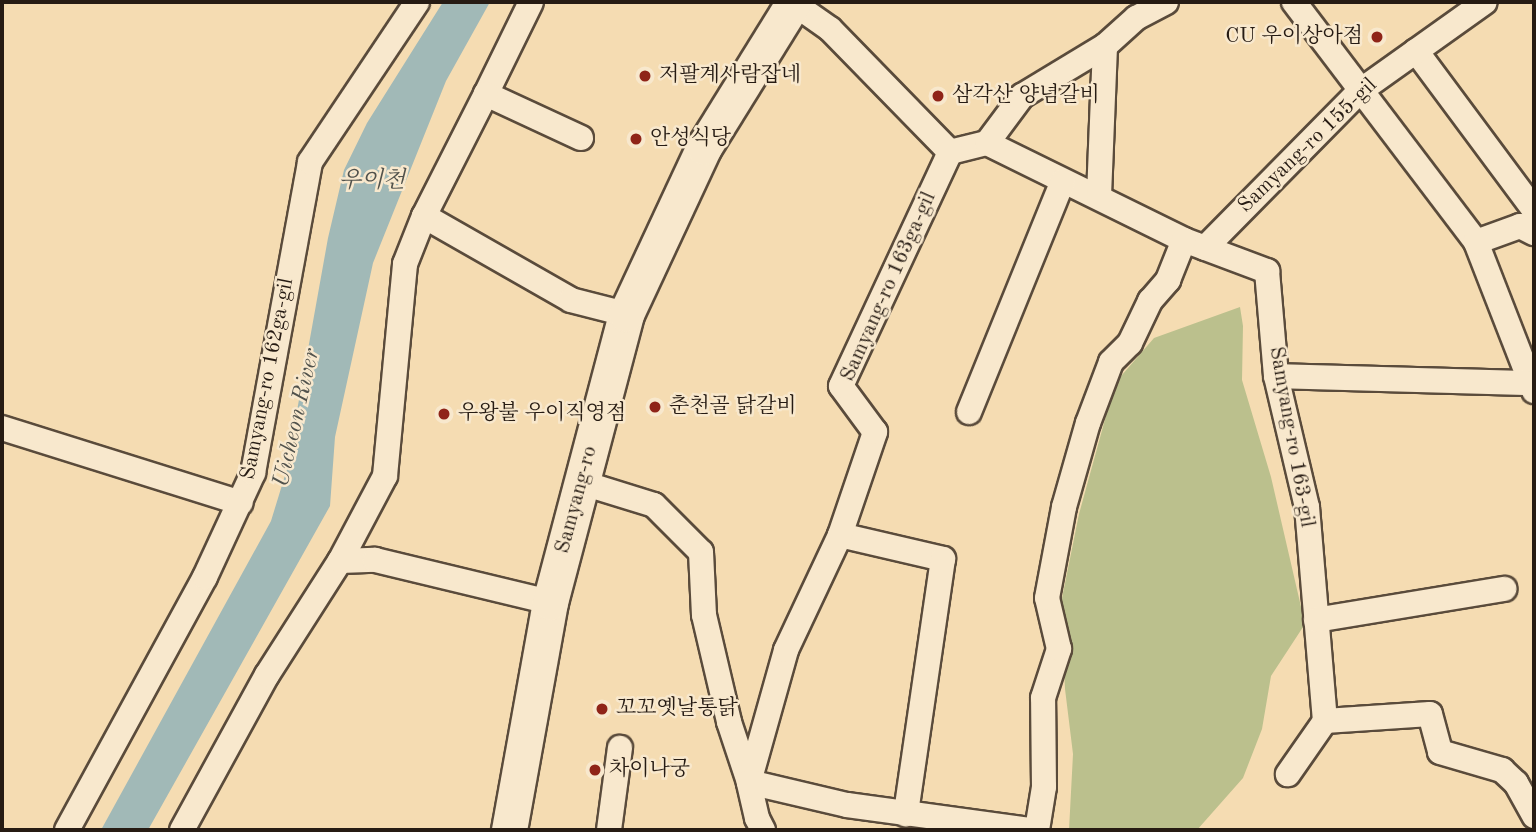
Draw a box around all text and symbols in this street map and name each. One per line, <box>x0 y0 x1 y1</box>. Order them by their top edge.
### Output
place label: CU 우이상아점 <box>1225 24 1363 50</box>
marker: CU 우이상아점 <box>1369 29 1385 45</box>
place label: 저팔계사람잡네 <box>659 63 801 89</box>
marker: 저팔계사람잡네 <box>637 68 653 84</box>
street label: Samyang-ro 155-gil <box>1233 73 1383 219</box>
place label: 삼각산 양념갈비 <box>952 83 1100 109</box>
marker: 삼각산 양념갈비 <box>930 88 946 104</box>
place label: 안성식당 <box>650 126 731 152</box>
marker: 안성식당 <box>628 131 644 147</box>
water label: 우이천 <box>339 167 405 195</box>
street label: Samyang-ro 163ga-gil <box>836 188 942 386</box>
street label: Samyang-ro 162ga-gil <box>236 276 300 482</box>
street label: Samyang-ro 163-gil <box>1263 345 1319 529</box>
water label: Uicheon River <box>268 346 326 490</box>
place label: 춘천골 닭갈비 <box>669 394 797 420</box>
marker: 춘천골 닭갈비 <box>647 399 663 415</box>
place label: 우왕불 우이직영점 <box>458 401 626 427</box>
marker: 우왕불 우이직영점 <box>436 406 452 422</box>
street label: Samyang-ro <box>551 443 603 557</box>
place label: 꼬꼬옛날통닭 <box>616 696 738 722</box>
marker: 꼬꼬옛날통닭 <box>594 701 610 717</box>
place label: 차이나궁 <box>609 757 690 783</box>
marker: 차이나궁 <box>587 762 603 778</box>

